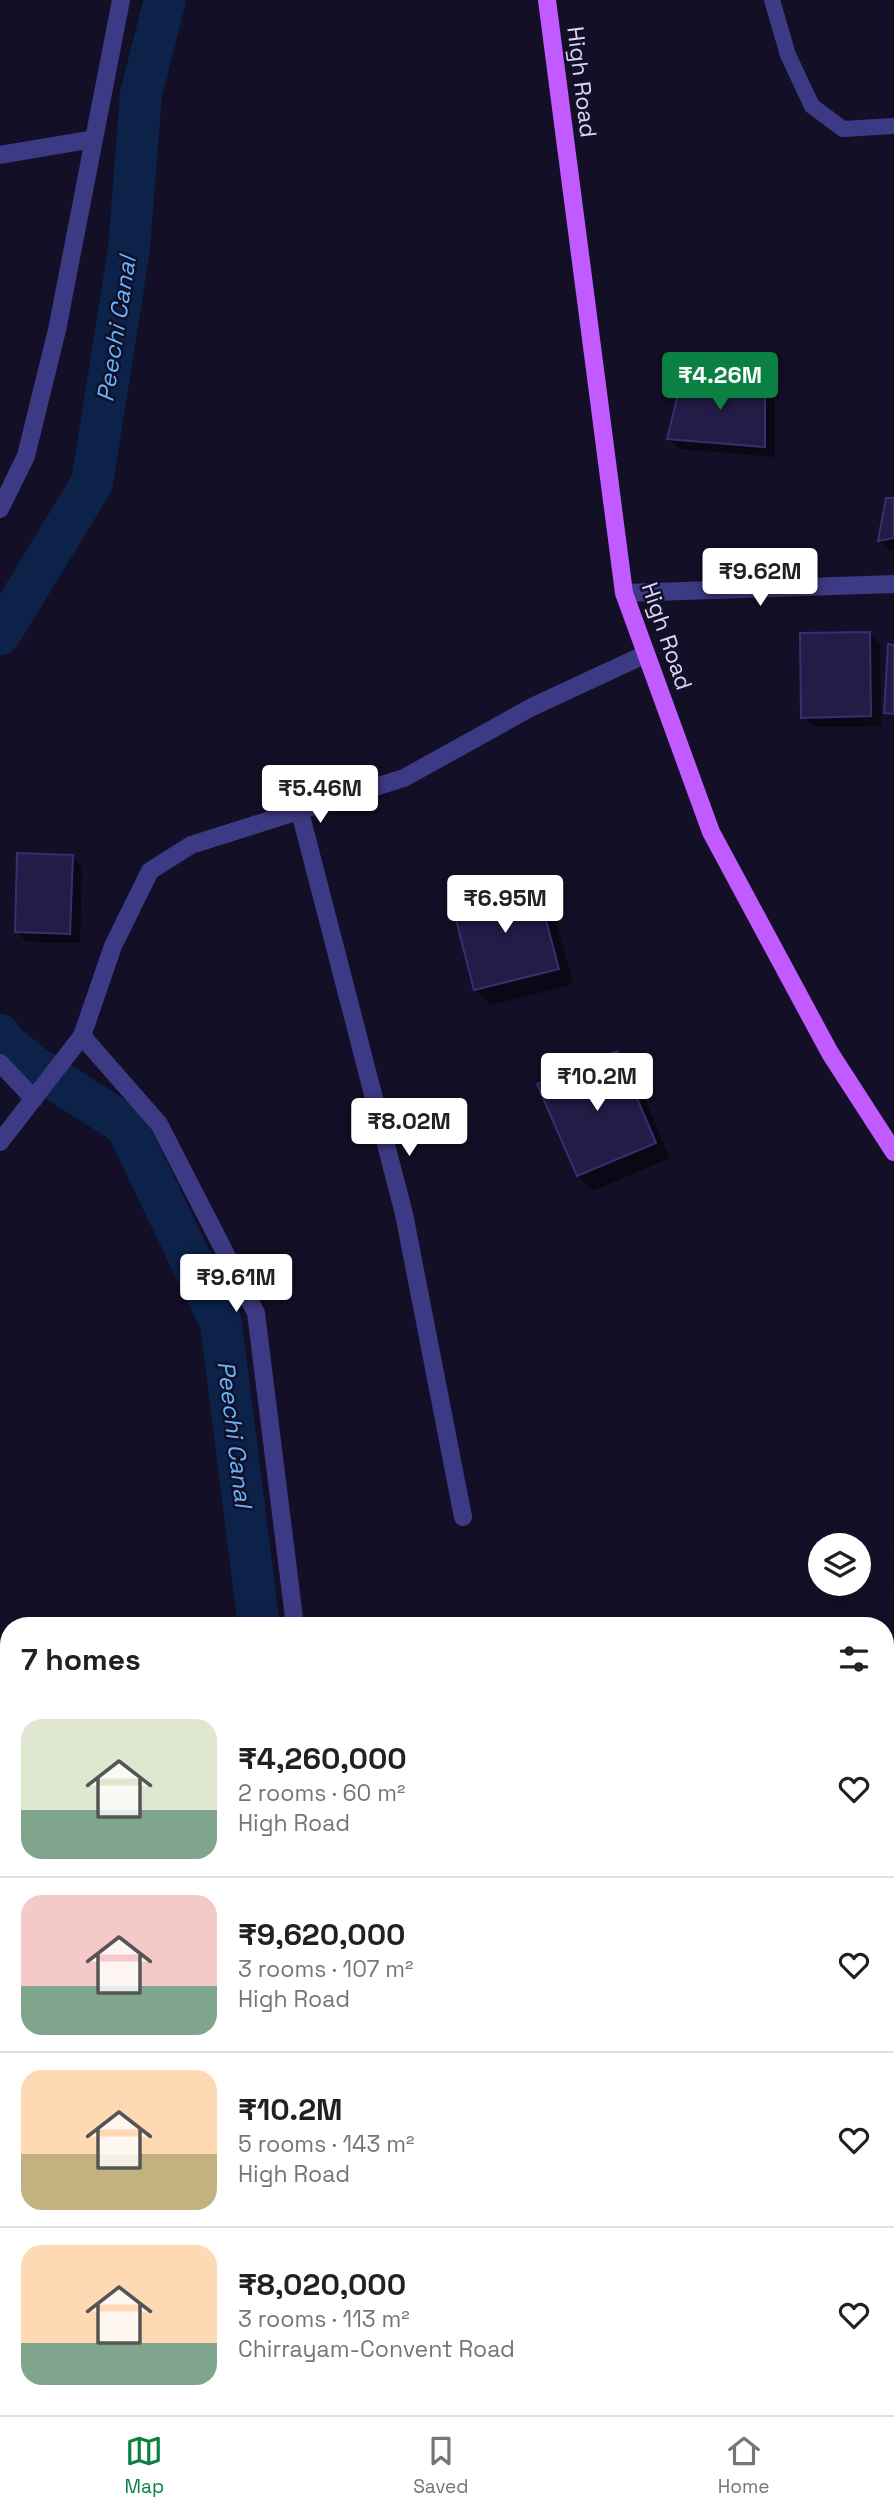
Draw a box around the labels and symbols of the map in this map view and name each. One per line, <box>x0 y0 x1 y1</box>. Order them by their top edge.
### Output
street label: High Road <box>560 25 604 139</box>
water label: Peechi Canal <box>89 251 143 404</box>
pin: ₹4.26M <box>663 352 777 412</box>
pin: ₹9.62M <box>703 548 817 608</box>
street label: High Road <box>635 578 699 694</box>
pin: ₹5.46M <box>263 766 377 825</box>
pin: ₹6.95M <box>448 876 562 935</box>
pin: ₹10.2M <box>540 1054 654 1113</box>
pin: ₹8.02M <box>352 1098 466 1158</box>
pin: ₹9.61M <box>179 1254 293 1314</box>
water label: Peechi Canal <box>211 1359 260 1512</box>

